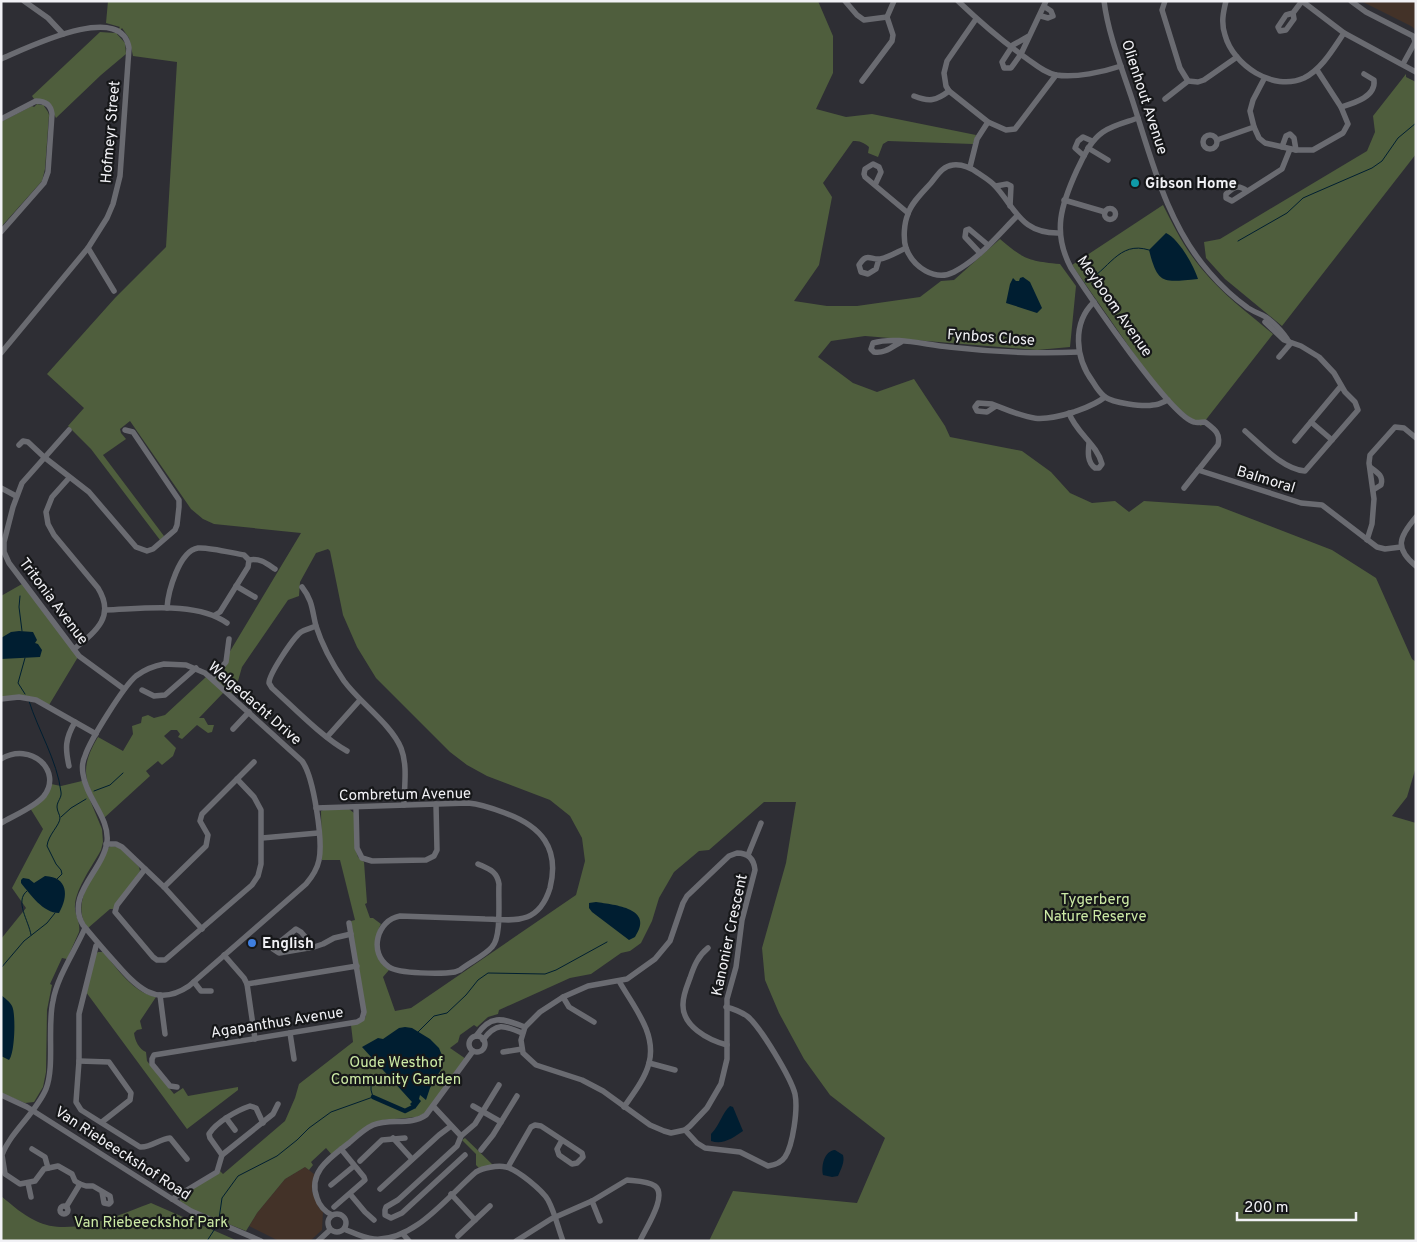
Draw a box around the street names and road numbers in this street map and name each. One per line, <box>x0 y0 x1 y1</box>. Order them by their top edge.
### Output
street label: Olienhout Avenue <box>1116 38 1171 157</box>
street label: Hofmeyr Street <box>98 80 125 184</box>
street label: Meyboom Avenue <box>1072 253 1156 361</box>
street label: Fynbos Close <box>946 326 1036 351</box>
street label: Balmoral <box>1234 463 1297 498</box>
street label: Tritonia Avenue <box>14 555 92 649</box>
street label: Welgedacht Drive <box>203 658 305 750</box>
street label: Combretum Avenue <box>339 785 471 806</box>
street label: Kanonier Crescent <box>708 873 753 998</box>
street label: Agapanthus Avenue <box>210 1004 345 1043</box>
street label: Van Riebeeckshof Road <box>51 1103 194 1205</box>

